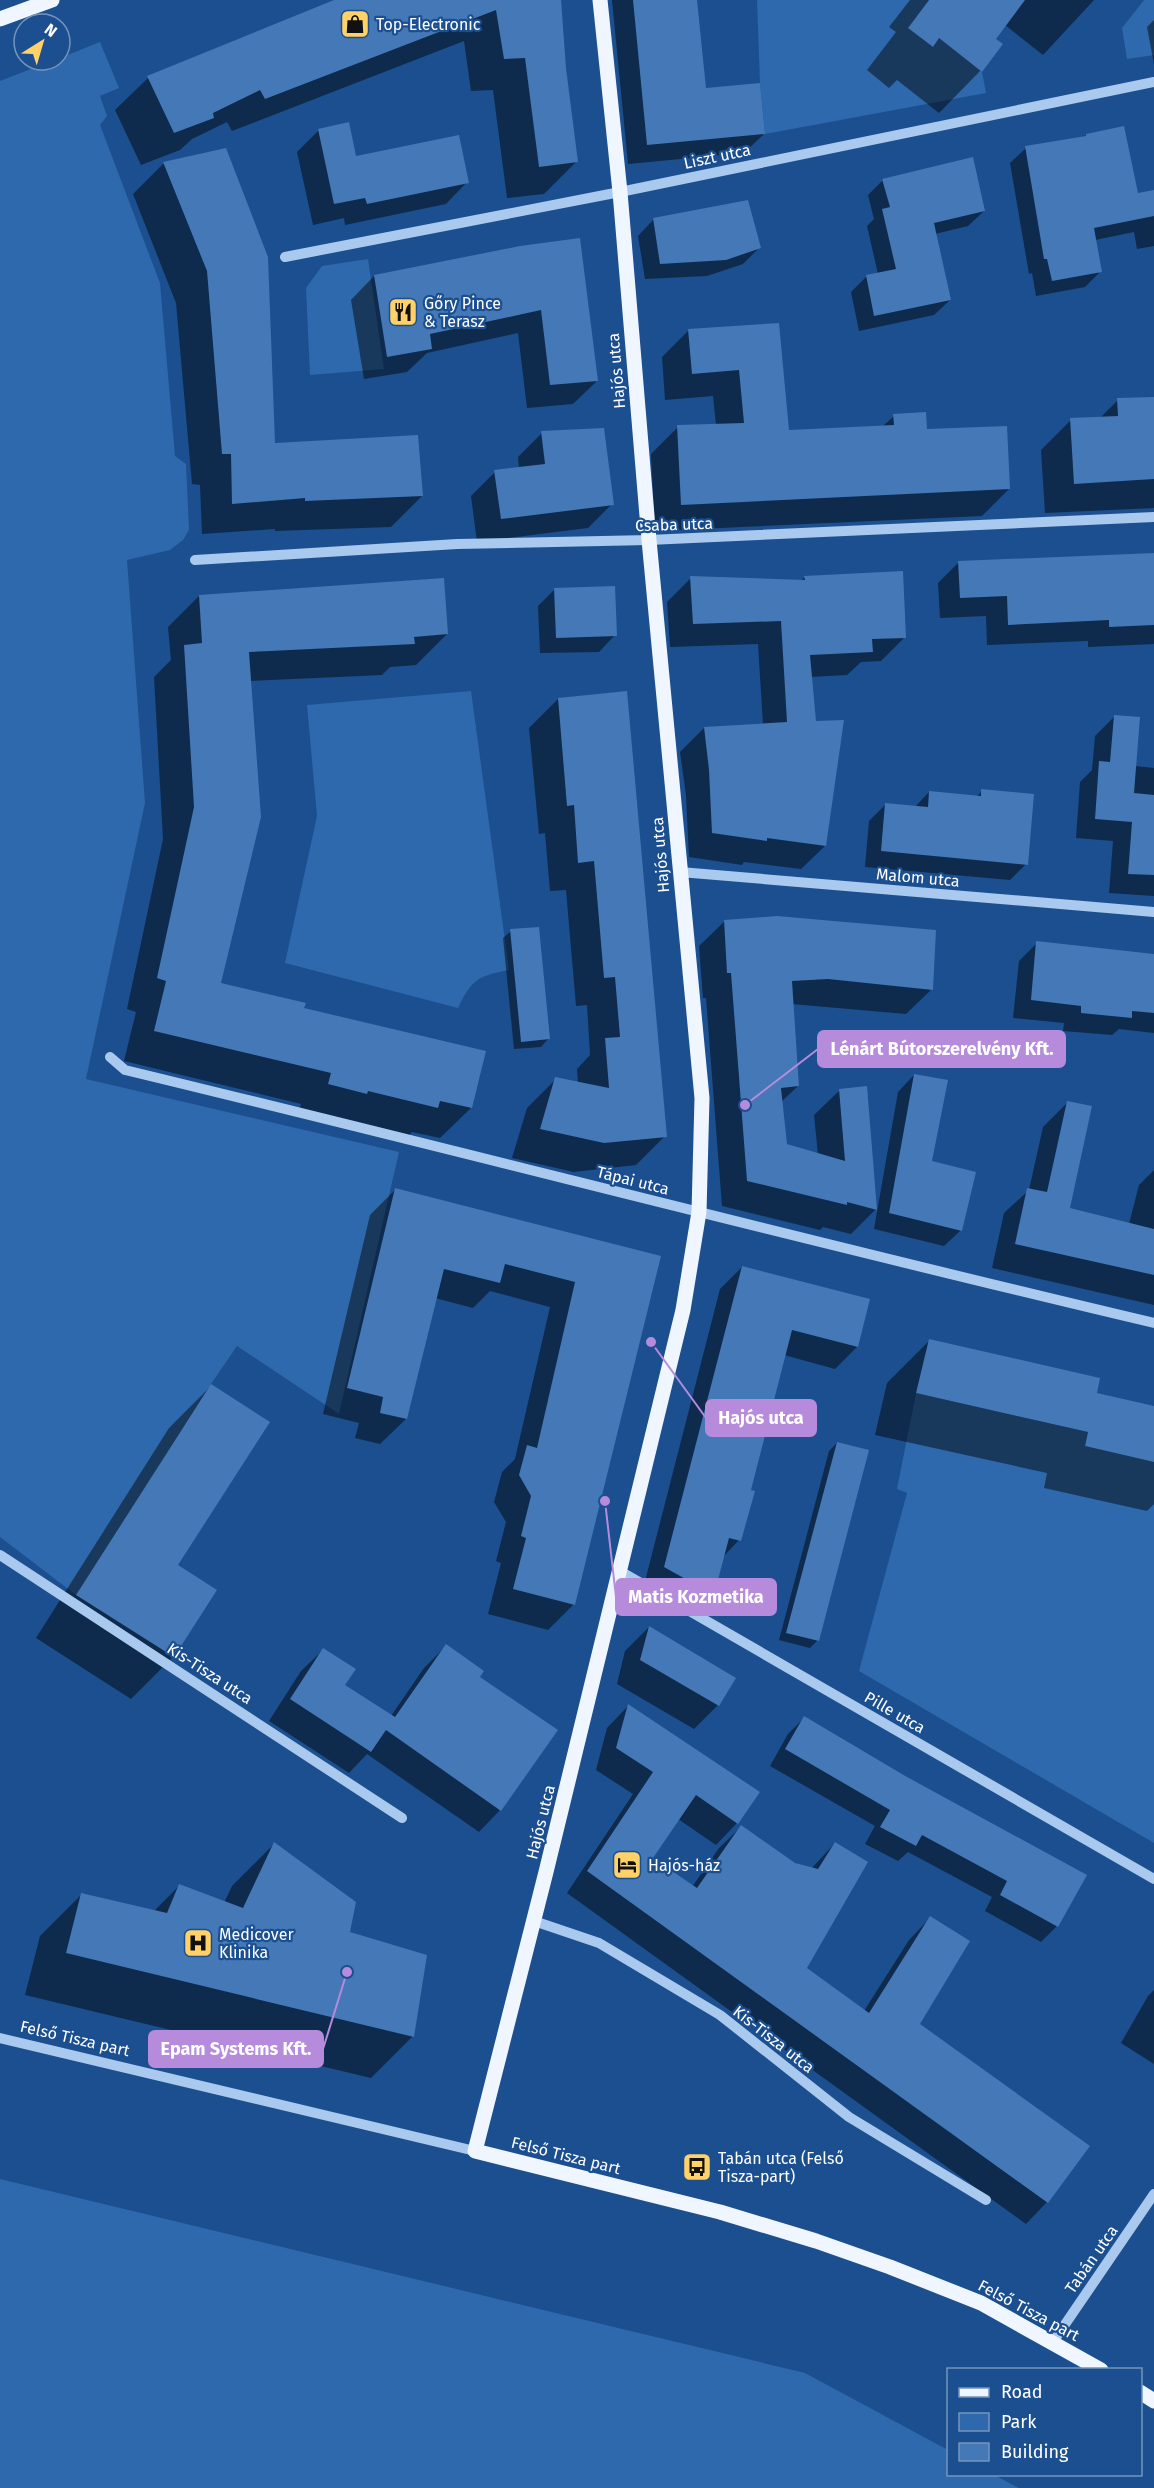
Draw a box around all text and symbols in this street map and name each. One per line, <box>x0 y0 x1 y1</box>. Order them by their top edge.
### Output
shop icon: Top-Electronic <box>339 8 371 40</box>
north arrow <box>12 12 72 72</box>
place label: Top-Electronic <box>376 15 481 34</box>
text: N <box>41 20 61 41</box>
street label: Liszt utca <box>682 140 752 173</box>
place label: Gőry Pince & Terasz <box>424 294 501 331</box>
restaurant icon: Gőry Pince & Terasz <box>387 296 419 328</box>
street label: Hajós utca <box>604 332 629 410</box>
street label: Csaba utca <box>635 514 713 535</box>
street label: Hajós utca <box>648 816 673 894</box>
street label: Malom utca <box>875 864 961 891</box>
callout: Lénárt Bútorszerelvény Kft. <box>818 1031 1065 1067</box>
text: Lénárt Bútorszerelvény Kft. <box>830 1038 1054 1060</box>
street label: Tápai utca <box>595 1162 671 1199</box>
callout: Hajós utca <box>706 1400 816 1436</box>
text: Hajós utca <box>718 1407 804 1429</box>
callout: Matis Kozmetika <box>616 1579 776 1615</box>
text: Matis Kozmetika <box>628 1586 764 1608</box>
street label: Kis-Tisza utca <box>164 1639 256 1708</box>
street label: Pille utca <box>861 1687 929 1737</box>
street label: Hajós utca <box>522 1783 559 1861</box>
hotel icon: Hajós-ház <box>611 1849 643 1881</box>
place label: Hajós-ház <box>648 1856 720 1875</box>
place label: Medicover Klinika <box>219 1925 294 1962</box>
hospital icon: Medicover Klinika <box>182 1927 214 1959</box>
street label: Kis-Tisza utca <box>729 2002 818 2077</box>
street label: Felső Tisza part <box>18 2017 132 2060</box>
callout: Epam Systems Kft. <box>149 2031 323 2067</box>
text: Epam Systems Kft. <box>161 2038 311 2060</box>
street label: Felső Tisza part <box>509 2133 623 2178</box>
place label: Tabán utca (Felső Tisza-part) <box>718 2149 844 2186</box>
bus stop icon: Tabán utca (Felső Tisza-part) <box>681 2151 713 2183</box>
street label: Tabán utca <box>1061 2222 1122 2297</box>
street label: Felső Tisza part <box>975 2276 1083 2345</box>
legend <box>947 2368 1142 2476</box>
text: Road <box>1001 2381 1043 2403</box>
text: Park <box>1001 2411 1037 2433</box>
text: Building <box>1001 2441 1069 2463</box>

